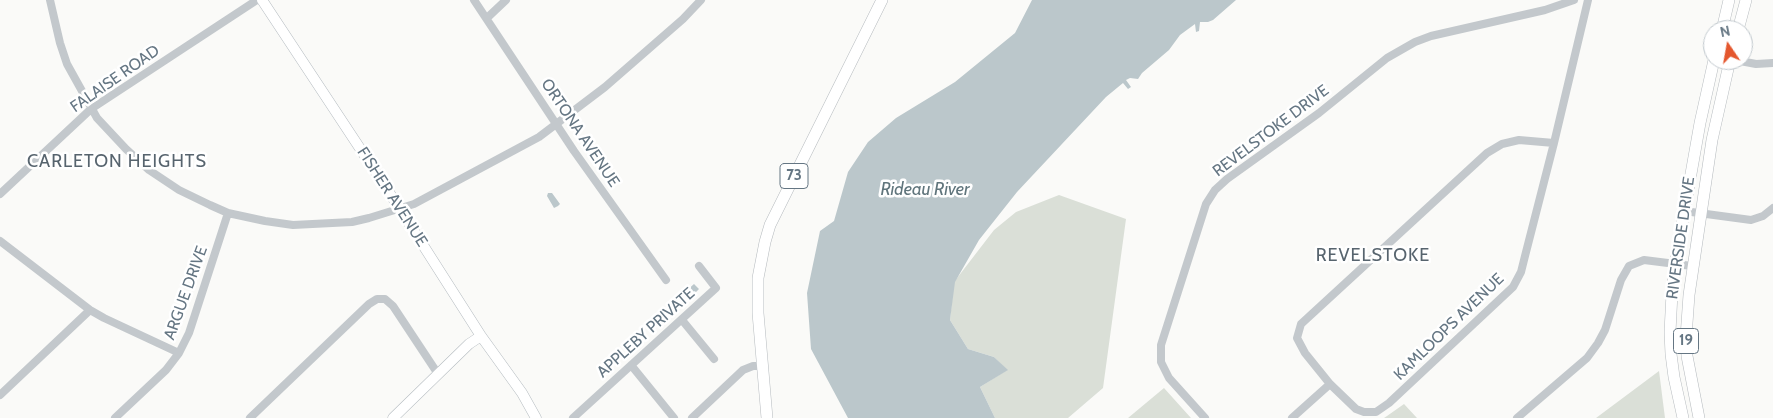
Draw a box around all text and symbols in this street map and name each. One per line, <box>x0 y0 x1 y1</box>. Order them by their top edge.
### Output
north arrow <box>1703 20 1753 70</box>
text: N <box>1718 21 1732 41</box>
street label: FALAISE ROAD <box>67 41 163 117</box>
street label: ORTONA AVENUE <box>537 75 623 191</box>
street label: REVELSTOKE DRIVE <box>1209 81 1333 181</box>
street label: FISHER AVENUE <box>353 144 431 250</box>
district label: CARLETON HEIGHTS <box>25 151 209 173</box>
road number: 73 <box>780 164 808 188</box>
street label: RIVERSIDE DRIVE <box>1663 176 1699 300</box>
water label: Rideau River <box>880 179 970 201</box>
street label: ARGUE DRIVE <box>160 244 212 342</box>
district label: REVELSTOKE <box>1315 245 1431 267</box>
street label: KAMLOOPS AVENUE <box>1390 270 1508 384</box>
street label: APPLEBY PRIVATE <box>593 284 699 382</box>
road number: 19 <box>1674 328 1698 354</box>

